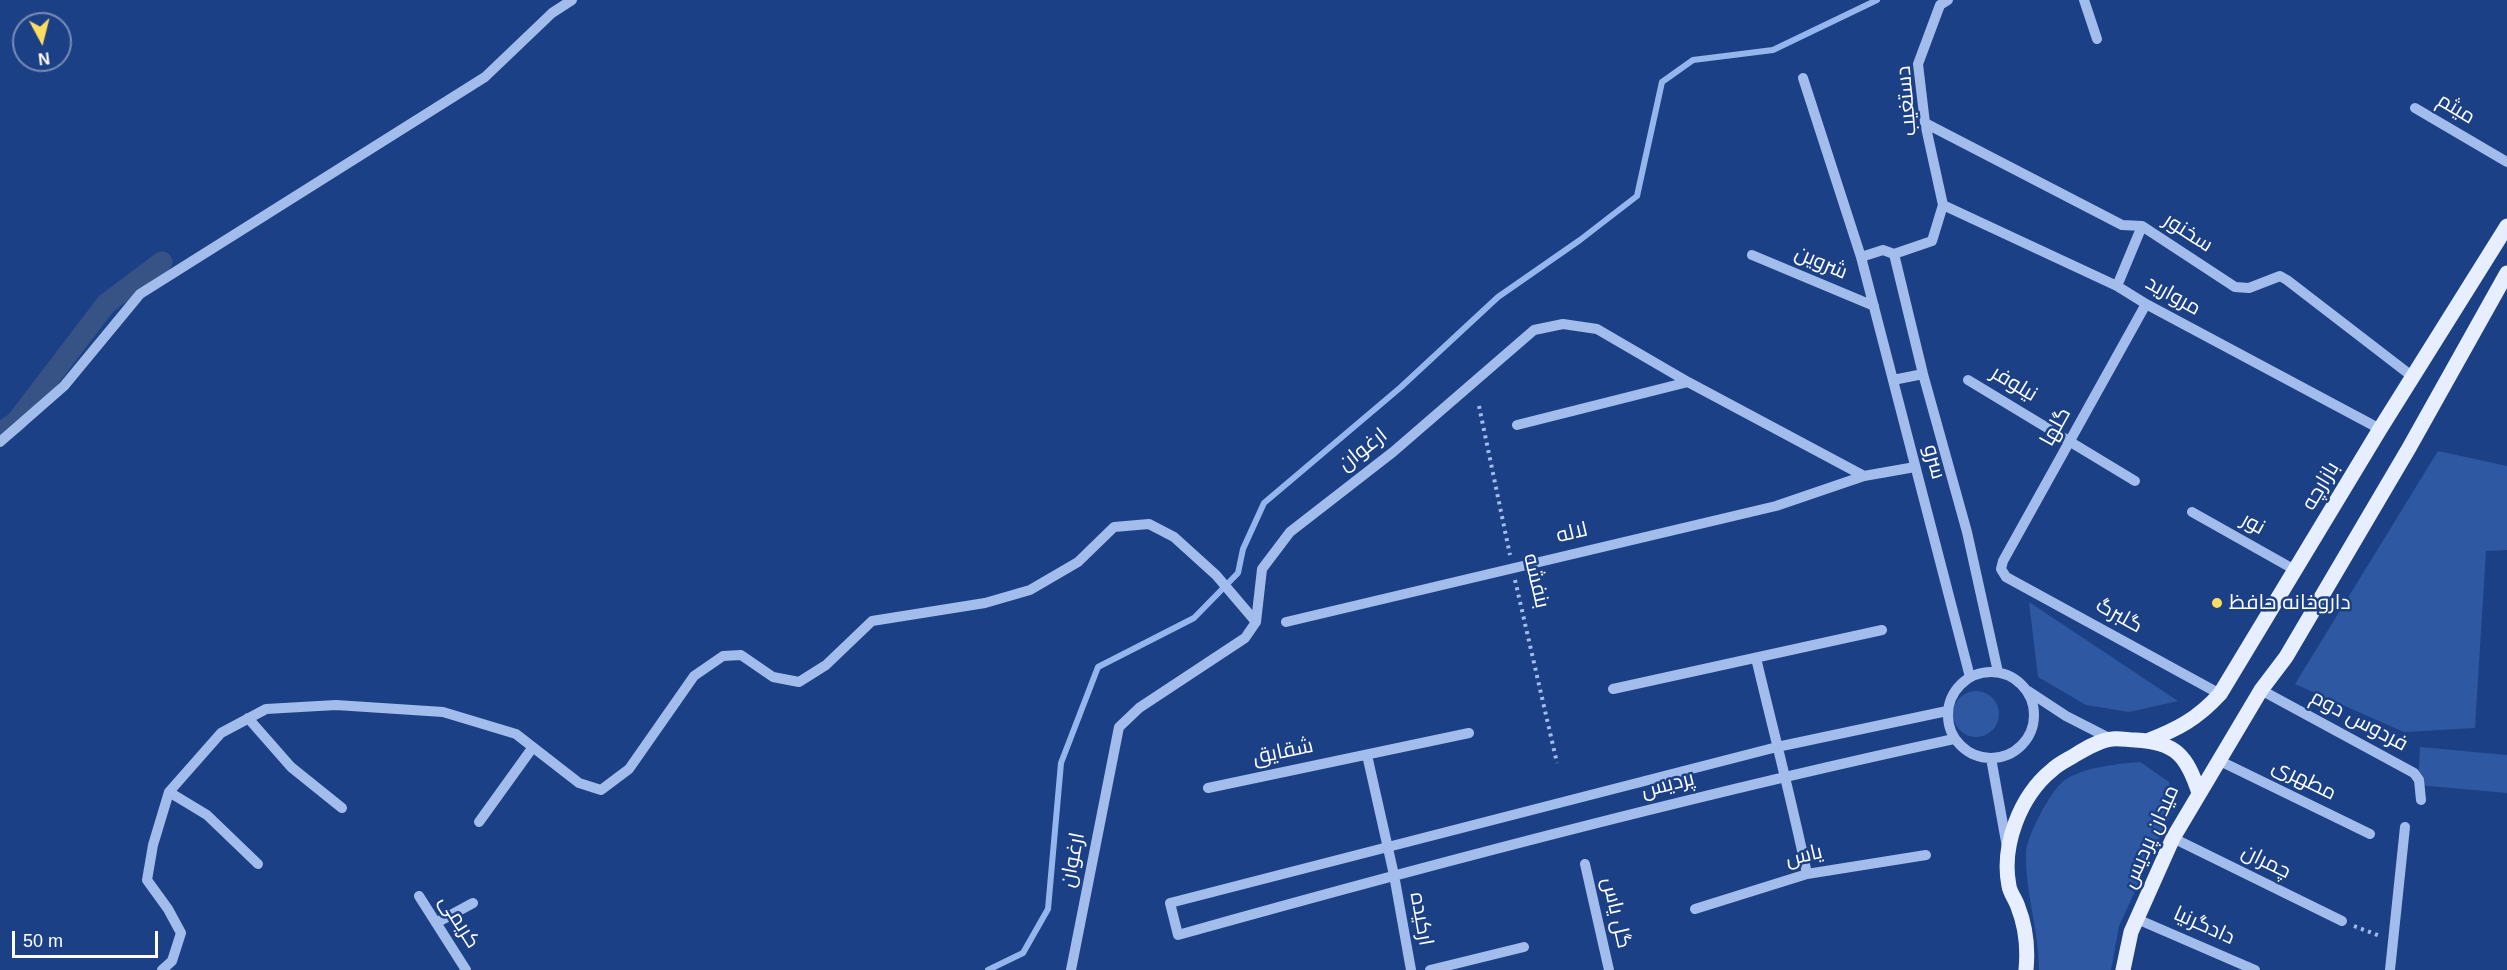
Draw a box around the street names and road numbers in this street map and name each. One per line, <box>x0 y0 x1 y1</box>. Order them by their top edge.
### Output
street label: دستغیب <box>1891 65 1923 137</box>
street label: میثم <box>2433 88 2479 130</box>
street label: سخنور <box>2159 208 2217 258</box>
street label: شروین <box>1791 241 1851 285</box>
street label: مروارید <box>2141 271 2205 321</box>
street label: نیلوفر <box>1986 360 2042 408</box>
street label: گلها <box>2035 403 2077 451</box>
street label: ارغوان <box>1333 423 1393 477</box>
street label: سرو <box>1917 442 1951 482</box>
street label: بازارچه <box>2297 457 2345 515</box>
street label: نور <box>2237 507 2269 541</box>
street label: لاله <box>1554 517 1590 549</box>
street label: بنفشه <box>1517 551 1555 611</box>
street label: گلبرگ <box>2091 593 2147 639</box>
street label: فردوس دوم <box>2306 685 2412 757</box>
street label: شقایق <box>1250 733 1316 771</box>
street label: مطهری <box>2268 754 2340 806</box>
street label: پردیس <box>1639 766 1697 804</box>
street label: میدان پردیس <box>2117 782 2185 892</box>
street label: ارغوان <box>1055 830 1091 890</box>
street label: چمران <box>2237 839 2295 885</box>
street label: یاس <box>1783 840 1825 872</box>
street label: گل یاس <box>1596 875 1636 951</box>
street label: ارکیده <box>1404 890 1438 948</box>
street label: کریمی <box>433 891 485 953</box>
street label: دادگرنیا <box>2169 901 2239 951</box>

